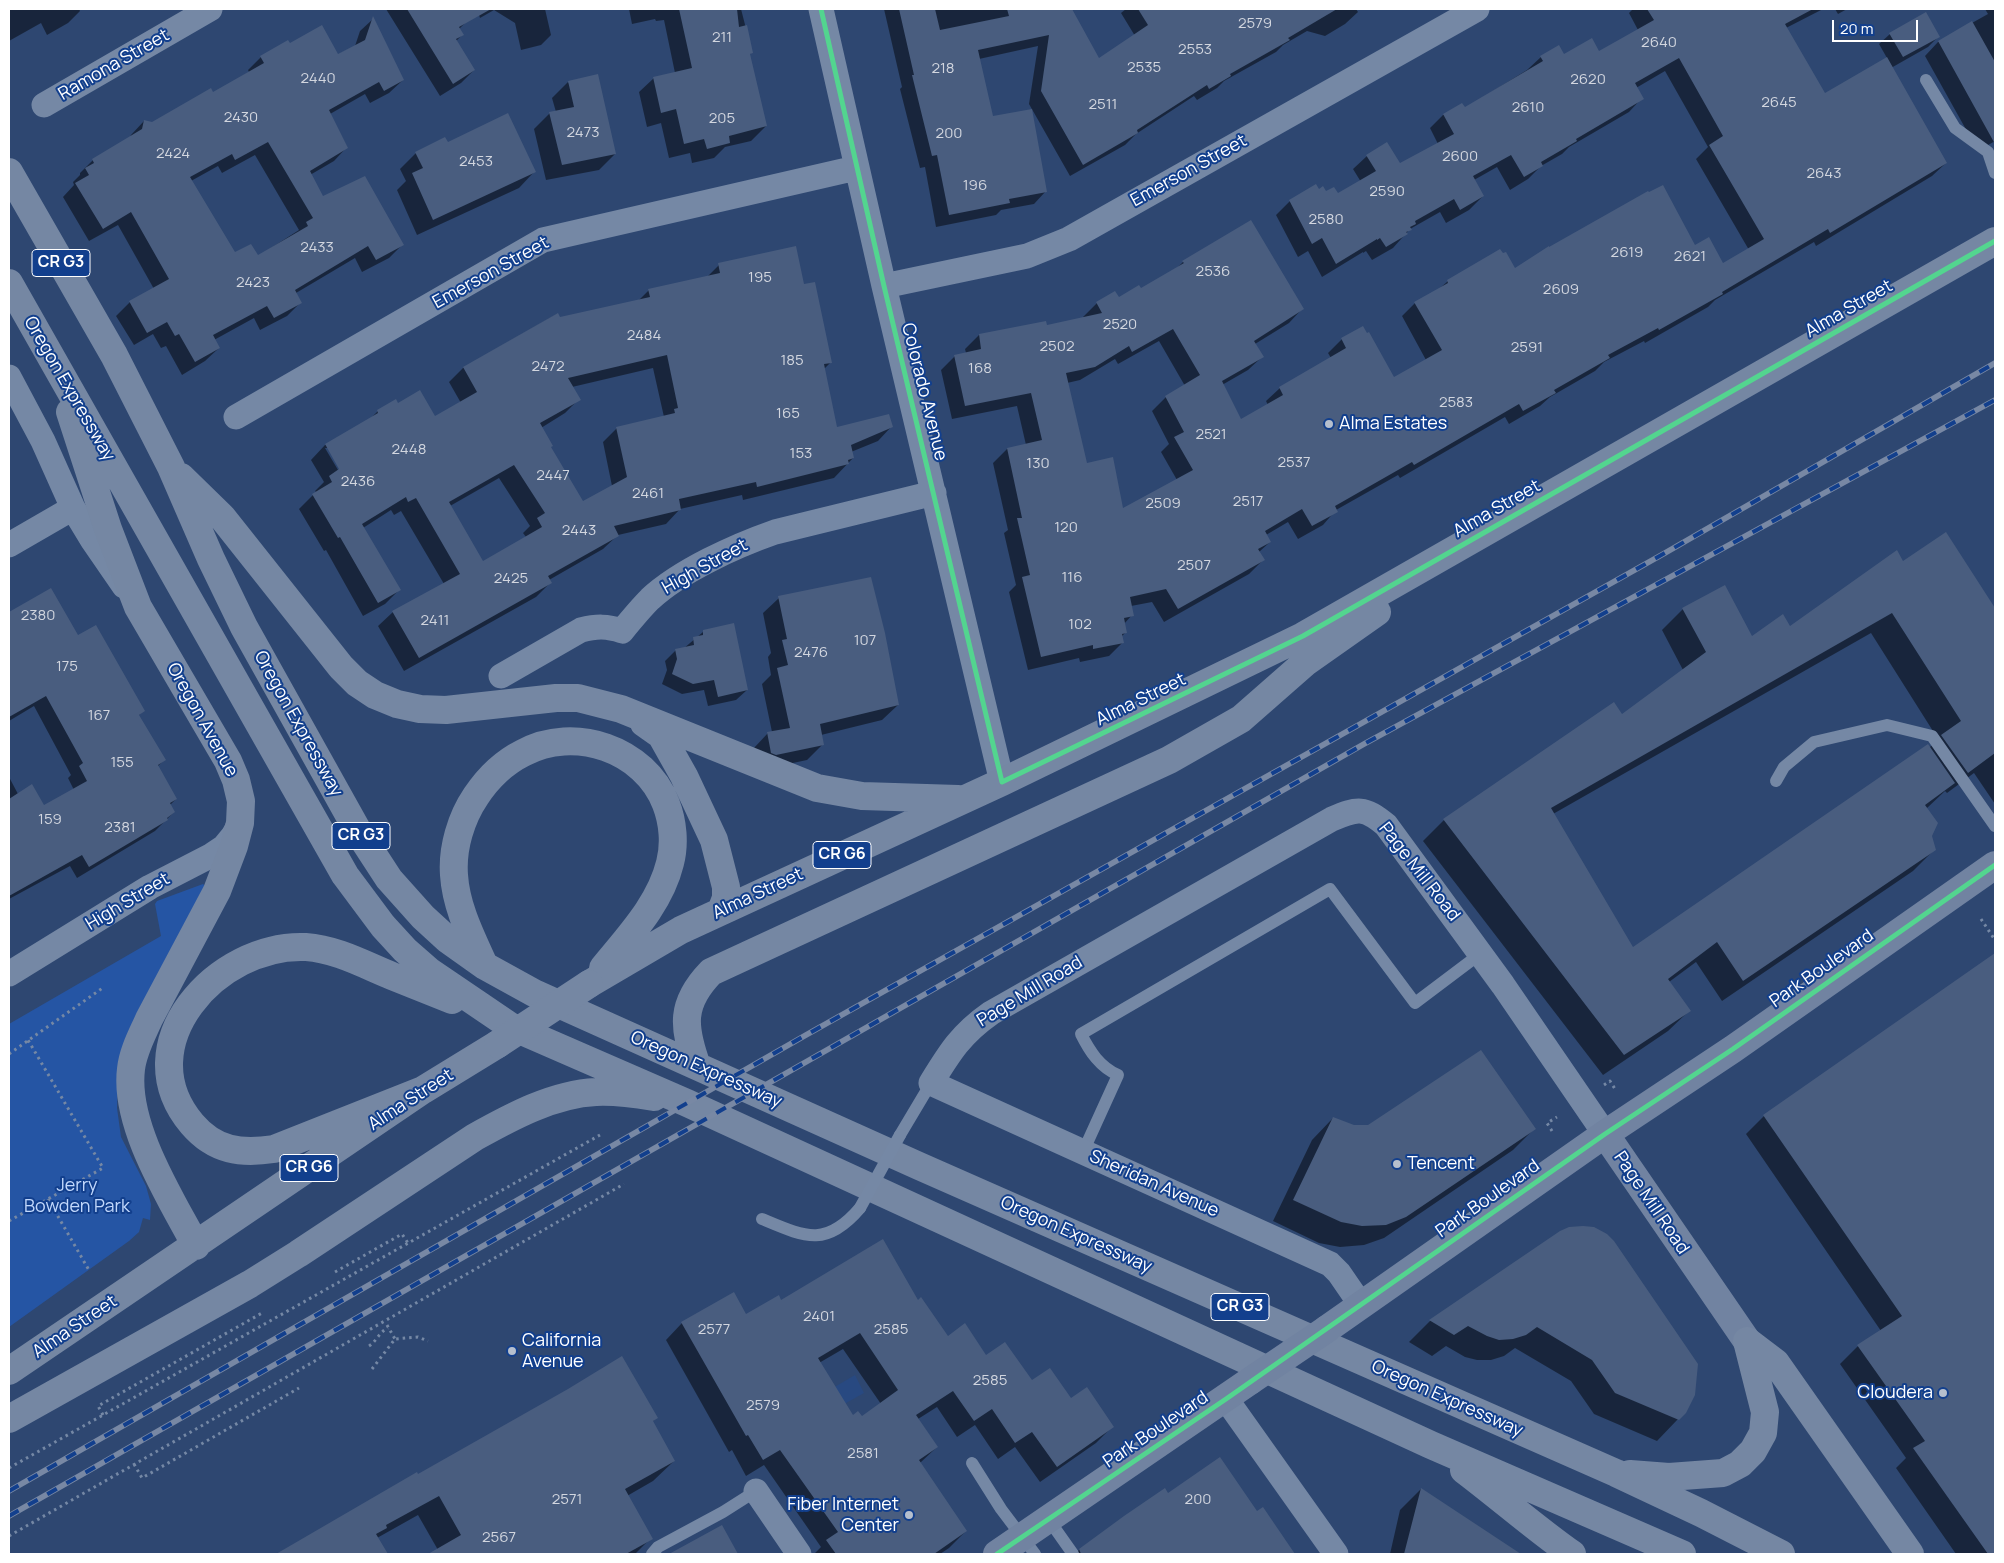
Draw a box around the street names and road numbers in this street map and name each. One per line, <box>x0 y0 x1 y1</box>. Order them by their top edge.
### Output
street label: Ramona Street <box>55 25 173 105</box>
street label: Emerson Street <box>1127 130 1251 212</box>
street label: Emerson Street <box>429 232 553 314</box>
road number: CR G3 <box>32 250 90 276</box>
street label: Alma Street <box>1801 275 1897 343</box>
street label: Oregon Expressway <box>19 313 119 465</box>
street label: Colorado Avenue <box>896 321 952 463</box>
street label: Alma Street <box>1449 475 1545 543</box>
street label: High Street <box>659 535 751 599</box>
street label: Oregon Expressway <box>249 647 347 801</box>
street label: Oregon Avenue <box>162 659 242 781</box>
street label: Alma Street <box>1093 669 1189 731</box>
street label: Page Mill Road <box>1374 818 1464 926</box>
road number: CR G3 <box>332 822 390 849</box>
road number: CR G6 <box>813 842 871 868</box>
street label: Alma Street <box>709 864 807 924</box>
street label: High Street <box>82 868 174 936</box>
street label: Park Boulevard <box>1766 925 1878 1013</box>
street label: Page Mill Road <box>973 952 1087 1032</box>
street label: Oregon Expressway <box>627 1027 785 1113</box>
street label: Alma Street <box>364 1064 458 1136</box>
street label: Sheridan Avenue <box>1086 1146 1222 1222</box>
street label: Page Mill Road <box>1609 1148 1693 1258</box>
road number: CR G6 <box>280 1154 338 1182</box>
street label: Park Boulevard <box>1432 1155 1544 1243</box>
street label: Oregon Expressway <box>997 1192 1155 1278</box>
street label: Alma Street <box>29 1291 121 1363</box>
road number: CR G3 <box>1211 1294 1269 1320</box>
street label: Oregon Expressway <box>1368 1356 1526 1442</box>
street label: Park Boulevard <box>1099 1387 1213 1473</box>

